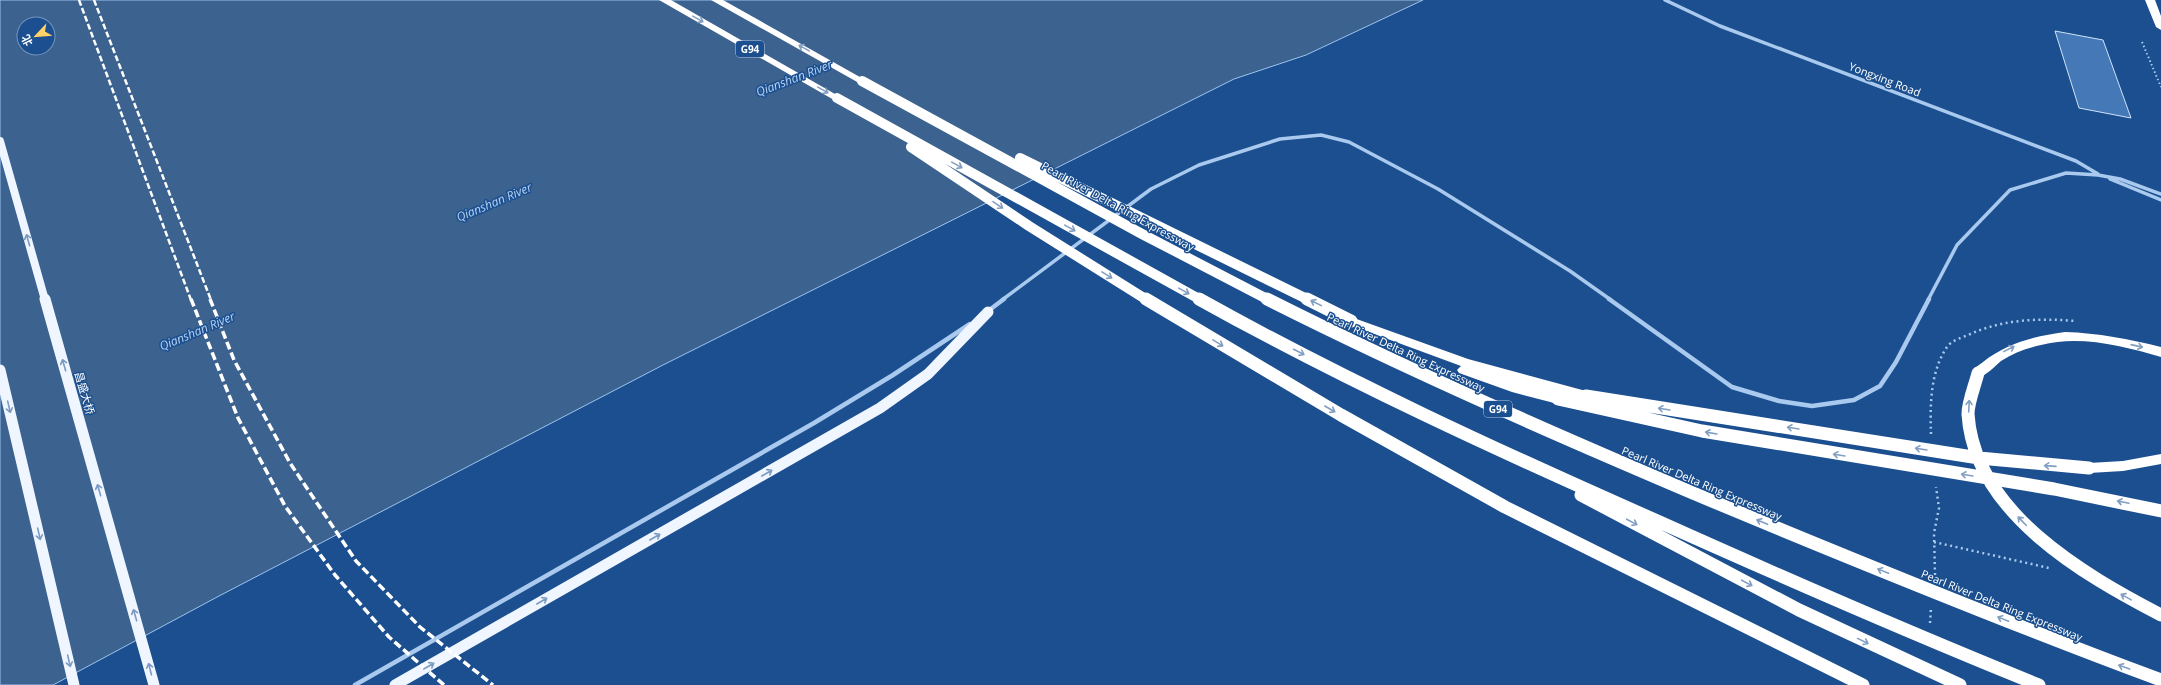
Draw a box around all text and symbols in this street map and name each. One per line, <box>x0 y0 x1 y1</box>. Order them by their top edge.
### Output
north arrow <box>16 16 56 56</box>
one-way arrow <box>692 16 704 24</box>
text: 北 <box>17 32 36 49</box>
road number: G94 <box>736 41 764 57</box>
one-way arrow <box>798 44 810 52</box>
water label: Qianshan River <box>753 55 836 100</box>
street label: Yongxing Road <box>1847 58 1923 100</box>
one-way arrow <box>817 87 829 94</box>
street label: Pearl River Delta Ring Expressway <box>1039 158 1197 255</box>
one-way arrow <box>951 161 963 169</box>
water label: Qianshan River <box>454 178 535 226</box>
one-way arrow <box>992 201 1003 209</box>
one-way arrow <box>1064 224 1076 232</box>
one-way arrow <box>24 233 31 246</box>
one-way arrow <box>1101 271 1112 279</box>
one-way arrow <box>1178 288 1190 296</box>
one-way arrow <box>1310 299 1322 306</box>
water label: Qianshan River <box>157 307 238 355</box>
street label: Pearl River Delta Ring Expressway <box>1325 309 1488 395</box>
one-way arrow <box>1212 339 1224 347</box>
one-way arrow <box>2130 342 2143 350</box>
one-way arrow <box>2003 345 2015 352</box>
one-way arrow <box>1293 349 1305 356</box>
one-way arrow <box>60 358 67 371</box>
street label: 昌盛大桥 <box>72 370 98 416</box>
one-way arrow <box>1965 400 1972 413</box>
one-way arrow <box>6 401 13 414</box>
road number: G94 <box>1484 401 1512 417</box>
one-way arrow <box>1324 405 1336 413</box>
one-way arrow <box>1658 405 1671 413</box>
one-way arrow <box>1787 424 1800 432</box>
one-way arrow <box>1705 428 1718 436</box>
street label: Pearl River Delta Ring Expressway <box>1620 442 1785 524</box>
one-way arrow <box>1915 445 1928 453</box>
one-way arrow <box>1833 451 1846 459</box>
one-way arrow <box>2044 462 2057 469</box>
one-way arrow <box>761 468 773 476</box>
one-way arrow <box>1961 471 1974 479</box>
one-way arrow <box>95 483 102 496</box>
one-way arrow <box>2117 498 2130 506</box>
one-way arrow <box>2017 516 2026 526</box>
one-way arrow <box>1757 518 1769 525</box>
one-way arrow <box>1626 519 1638 526</box>
one-way arrow <box>35 527 43 540</box>
one-way arrow <box>648 533 660 541</box>
street label: Pearl River Delta Ring Expressway <box>1919 566 2085 644</box>
one-way arrow <box>1877 567 1889 574</box>
one-way arrow <box>1741 579 1753 587</box>
one-way arrow <box>2120 593 2132 600</box>
one-way arrow <box>535 597 547 605</box>
one-way arrow <box>131 608 138 621</box>
one-way arrow <box>1998 615 2010 623</box>
one-way arrow <box>1857 638 1869 645</box>
one-way arrow <box>65 654 73 667</box>
one-way arrow <box>422 661 434 669</box>
one-way arrow <box>146 662 153 675</box>
one-way arrow <box>2119 662 2131 670</box>

